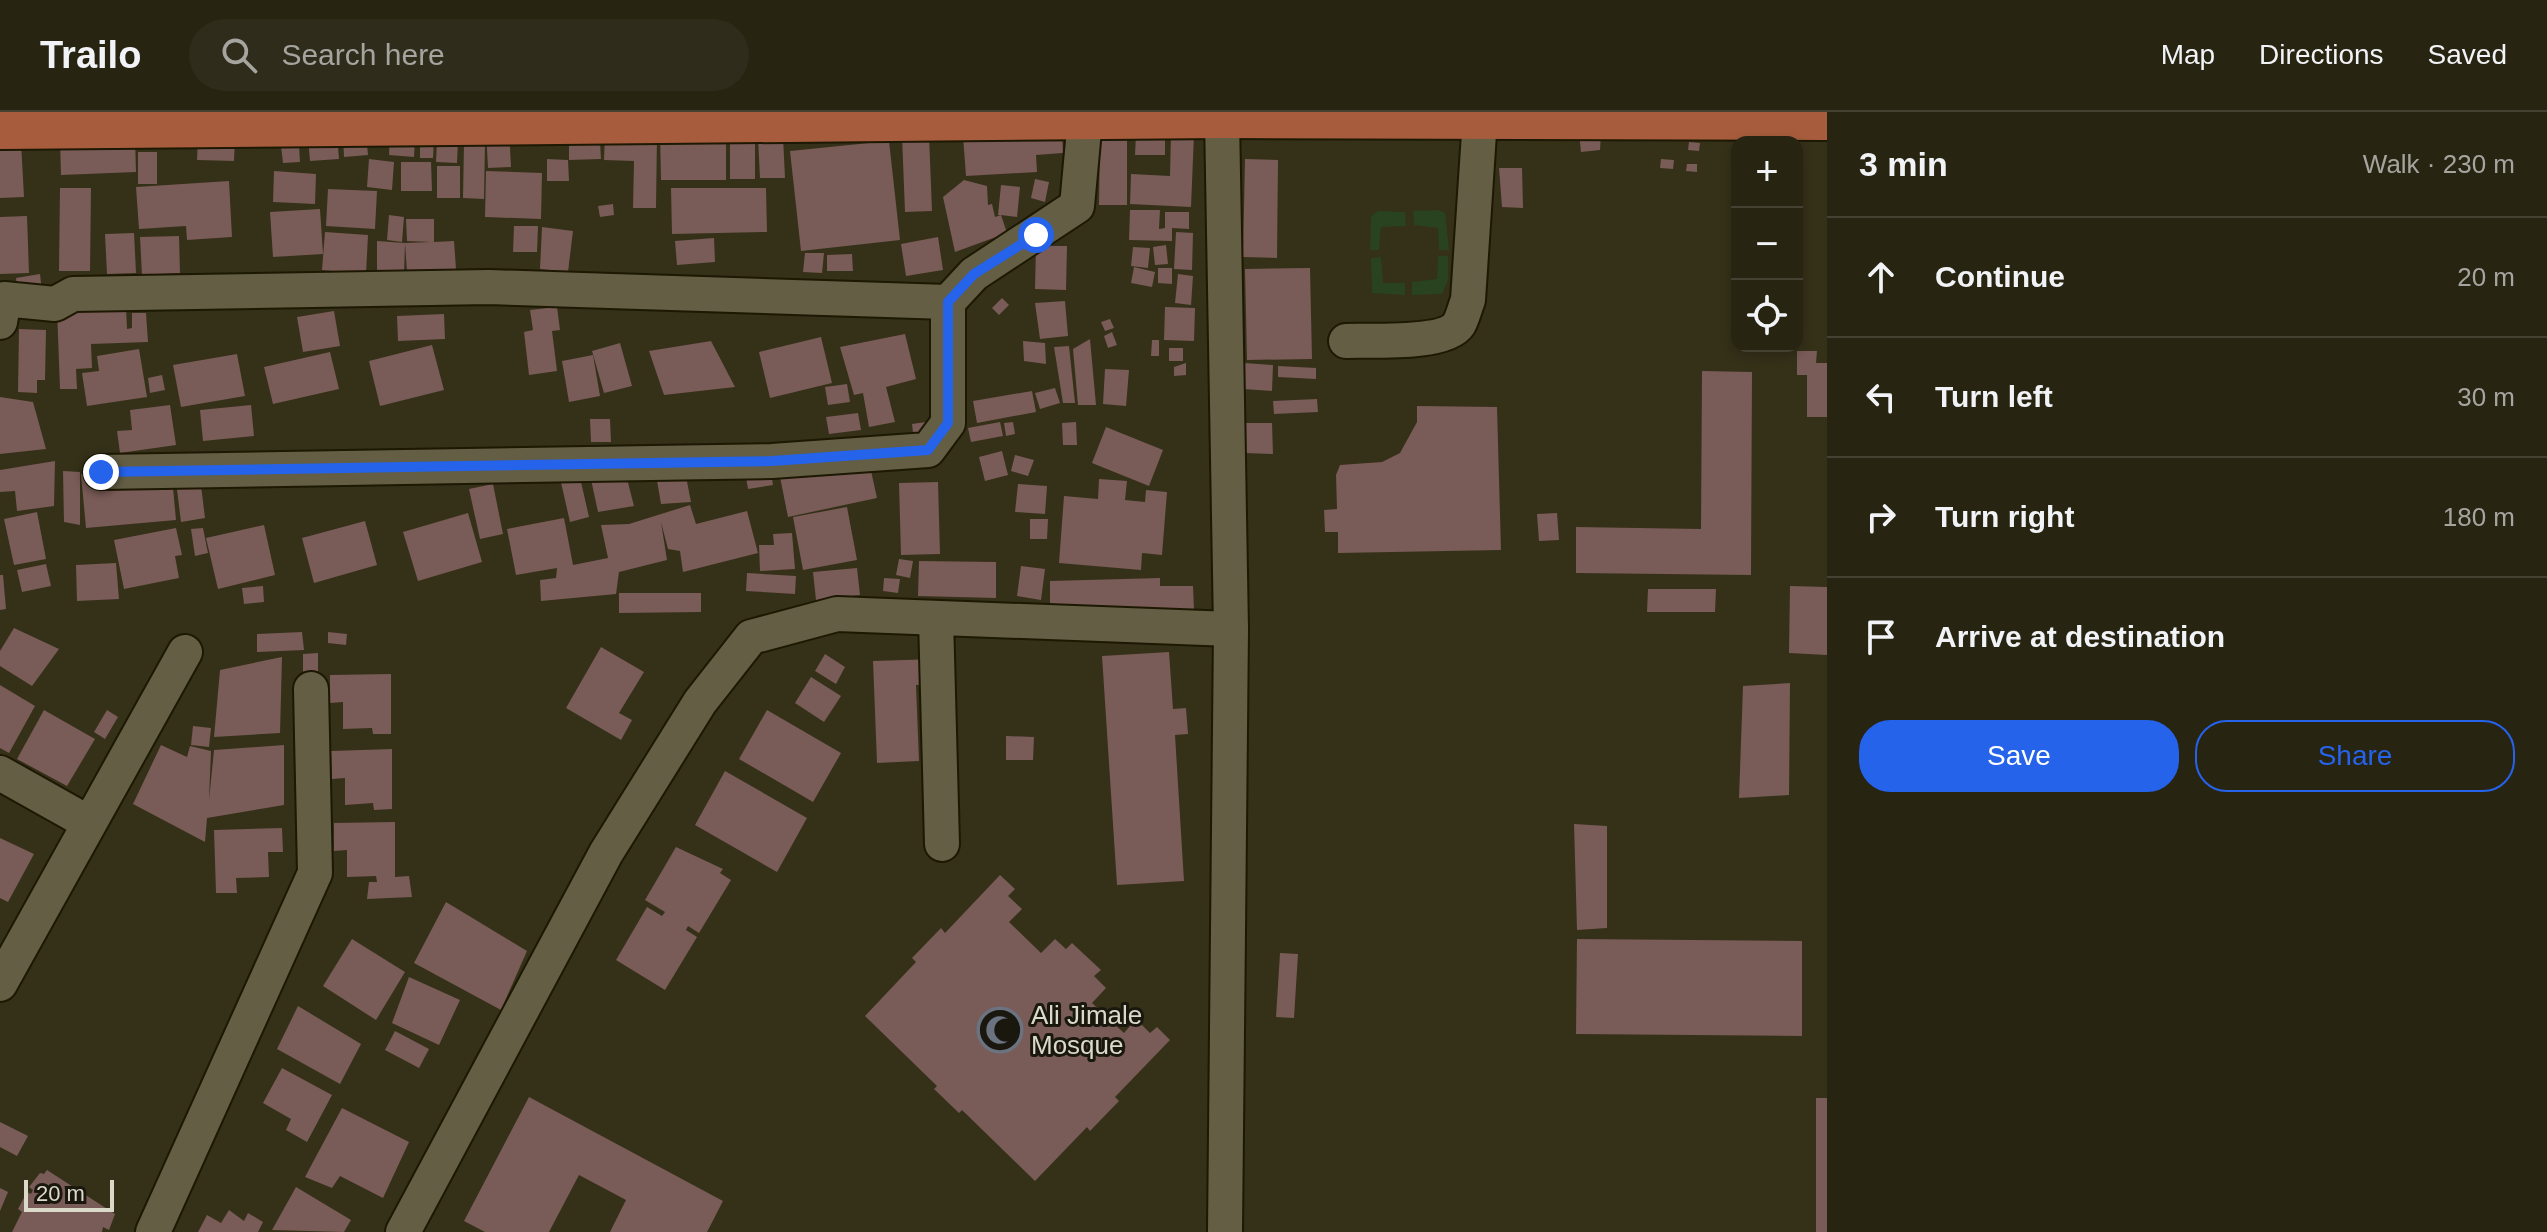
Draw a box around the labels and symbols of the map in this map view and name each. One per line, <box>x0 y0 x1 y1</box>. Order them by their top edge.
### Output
route start <box>1018 217 1054 253</box>
route end <box>83 454 119 490</box>
place label: Ali Jimale Mosque <box>1031 1000 1142 1060</box>
mosque icon: Ali Jimale Mosque <box>976 1006 1024 1054</box>
scale bar <box>24 1176 114 1212</box>

